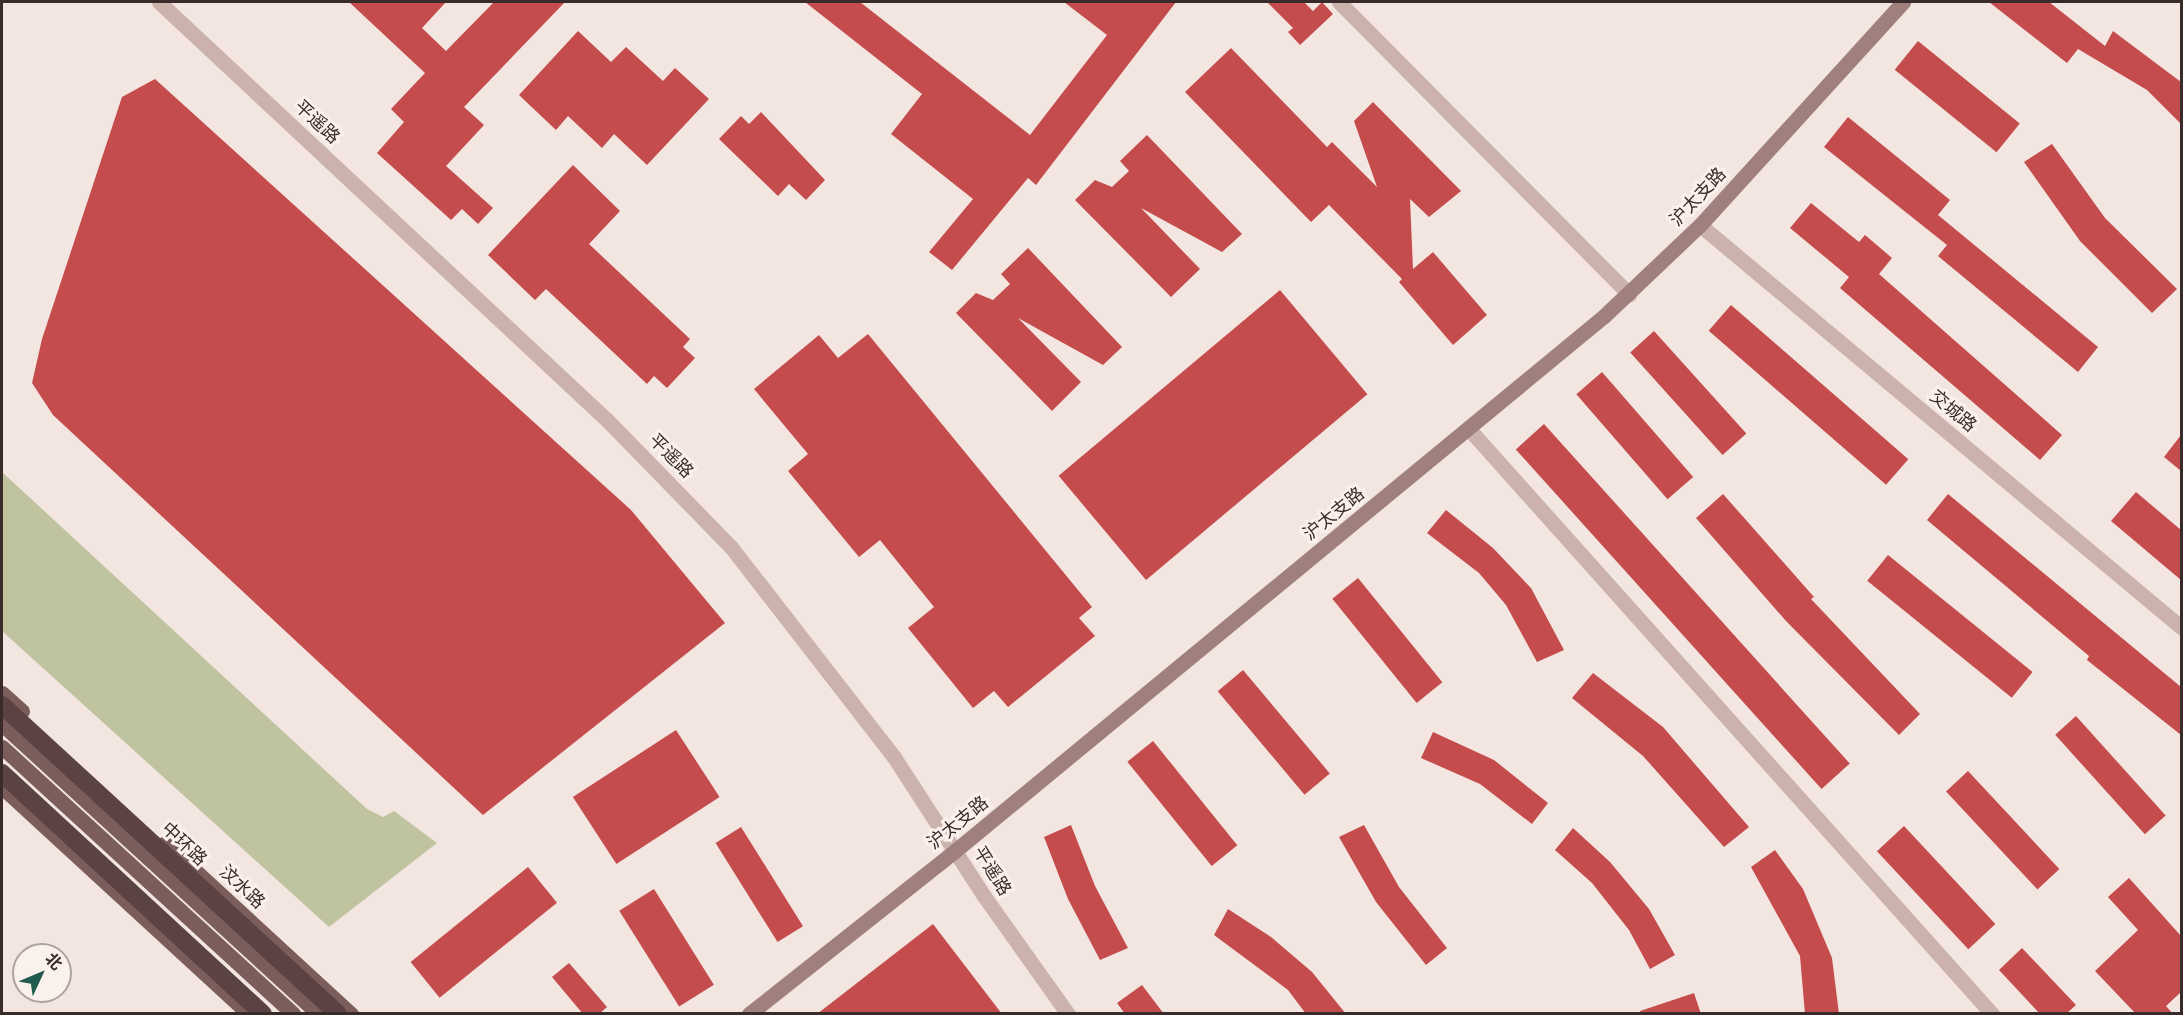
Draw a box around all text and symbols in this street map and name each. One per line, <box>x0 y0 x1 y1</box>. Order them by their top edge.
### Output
street label: 平遥路 <box>290 96 344 148</box>
street label: 沪太支路 <box>1666 163 1730 231</box>
street label: 交城路 <box>1925 385 1981 437</box>
street label: 平遥路 <box>644 429 698 483</box>
street label: 沪太支路 <box>1299 483 1369 545</box>
street label: 沪太支路 <box>923 792 993 854</box>
street label: 中环路 <box>157 818 211 870</box>
street label: 平遥路 <box>969 842 1015 900</box>
street label: 汶水路 <box>215 861 269 913</box>
north arrow <box>12 943 72 1003</box>
text: 北 <box>42 950 66 973</box>

